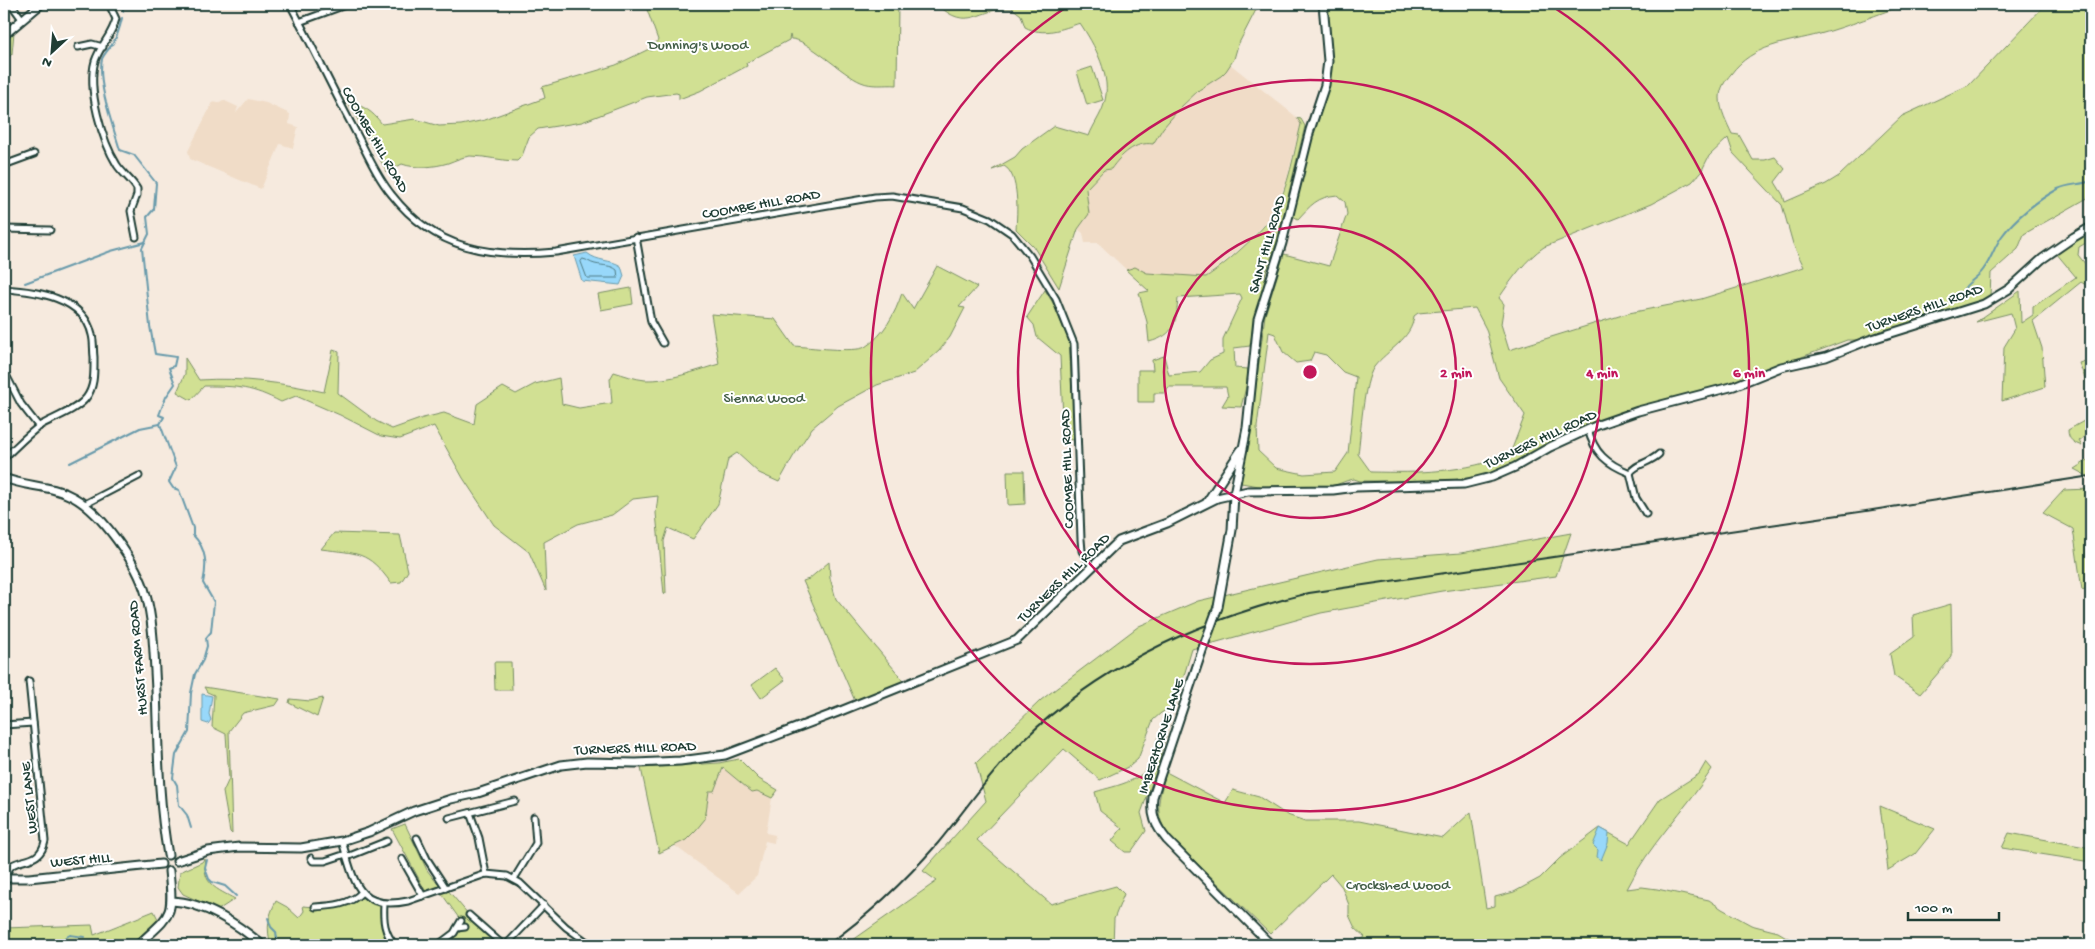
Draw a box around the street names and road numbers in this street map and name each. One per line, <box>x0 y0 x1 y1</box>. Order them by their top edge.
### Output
street label: COOMBE HILL ROAD <box>337 84 412 196</box>
street label: COOMBE HILL ROAD <box>701 186 822 224</box>
street label: SAINT HILL ROAD <box>1245 193 1291 295</box>
street label: TURNERS HILL ROAD <box>1863 280 1985 338</box>
street label: TURNERS HILL ROAD <box>1481 406 1600 474</box>
street label: COOMBE HILL ROAD <box>1057 409 1079 529</box>
street label: TURNERS HILL ROAD <box>1014 529 1115 628</box>
street label: HURST FARM ROAD <box>125 599 153 716</box>
street label: IMBERHORNE LANE <box>1135 676 1189 797</box>
street label: TURNERS HILL ROAD <box>573 738 697 760</box>
street label: WEST LANE <box>17 760 43 834</box>
street label: WEST HILL <box>50 849 113 873</box>

